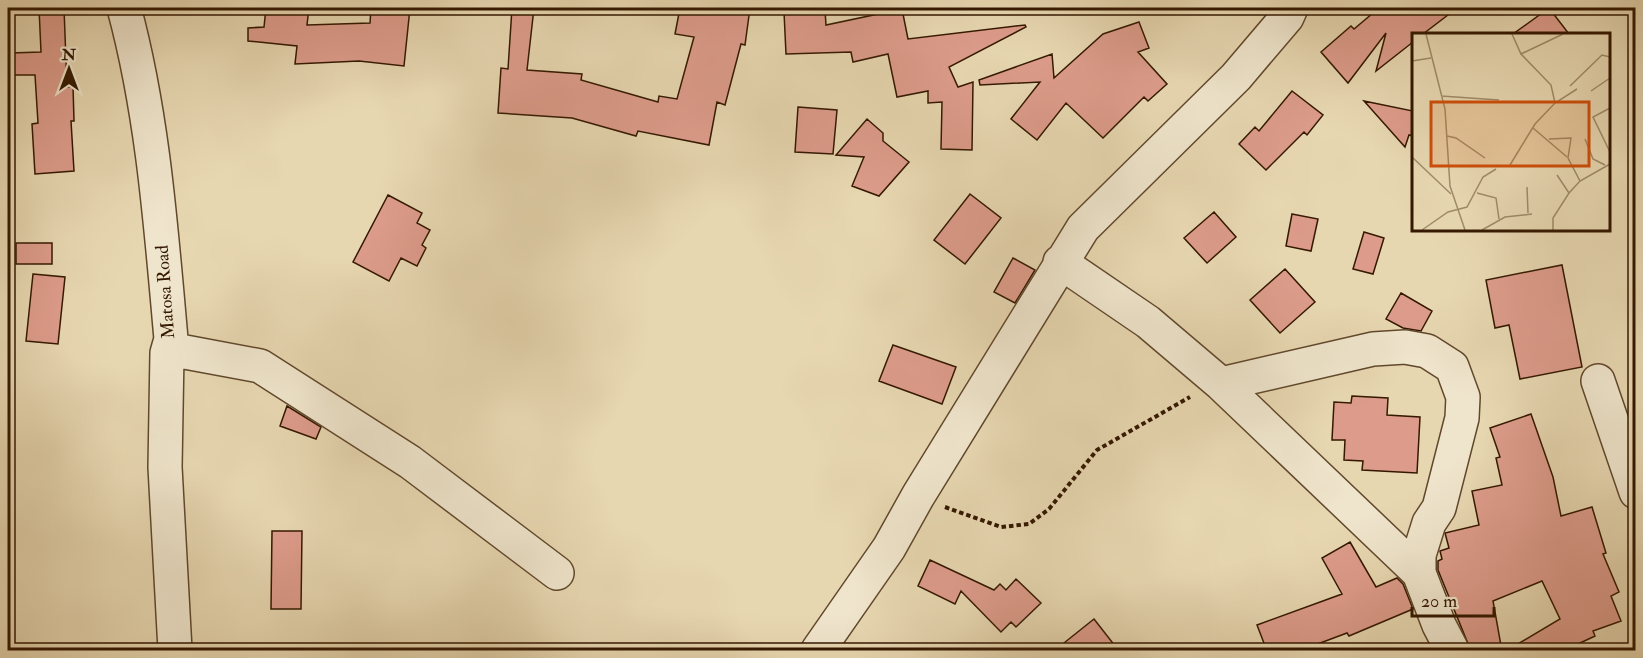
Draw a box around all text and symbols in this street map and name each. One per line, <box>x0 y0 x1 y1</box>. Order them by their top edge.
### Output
inset map <box>1412 33 1610 231</box>
north arrow <box>39 39 99 99</box>
text: N <box>61 45 77 65</box>
street label: Matosa Road <box>151 244 180 340</box>
scale bar <box>1412 580 1494 618</box>
text: 20 m <box>1421 590 1457 613</box>

